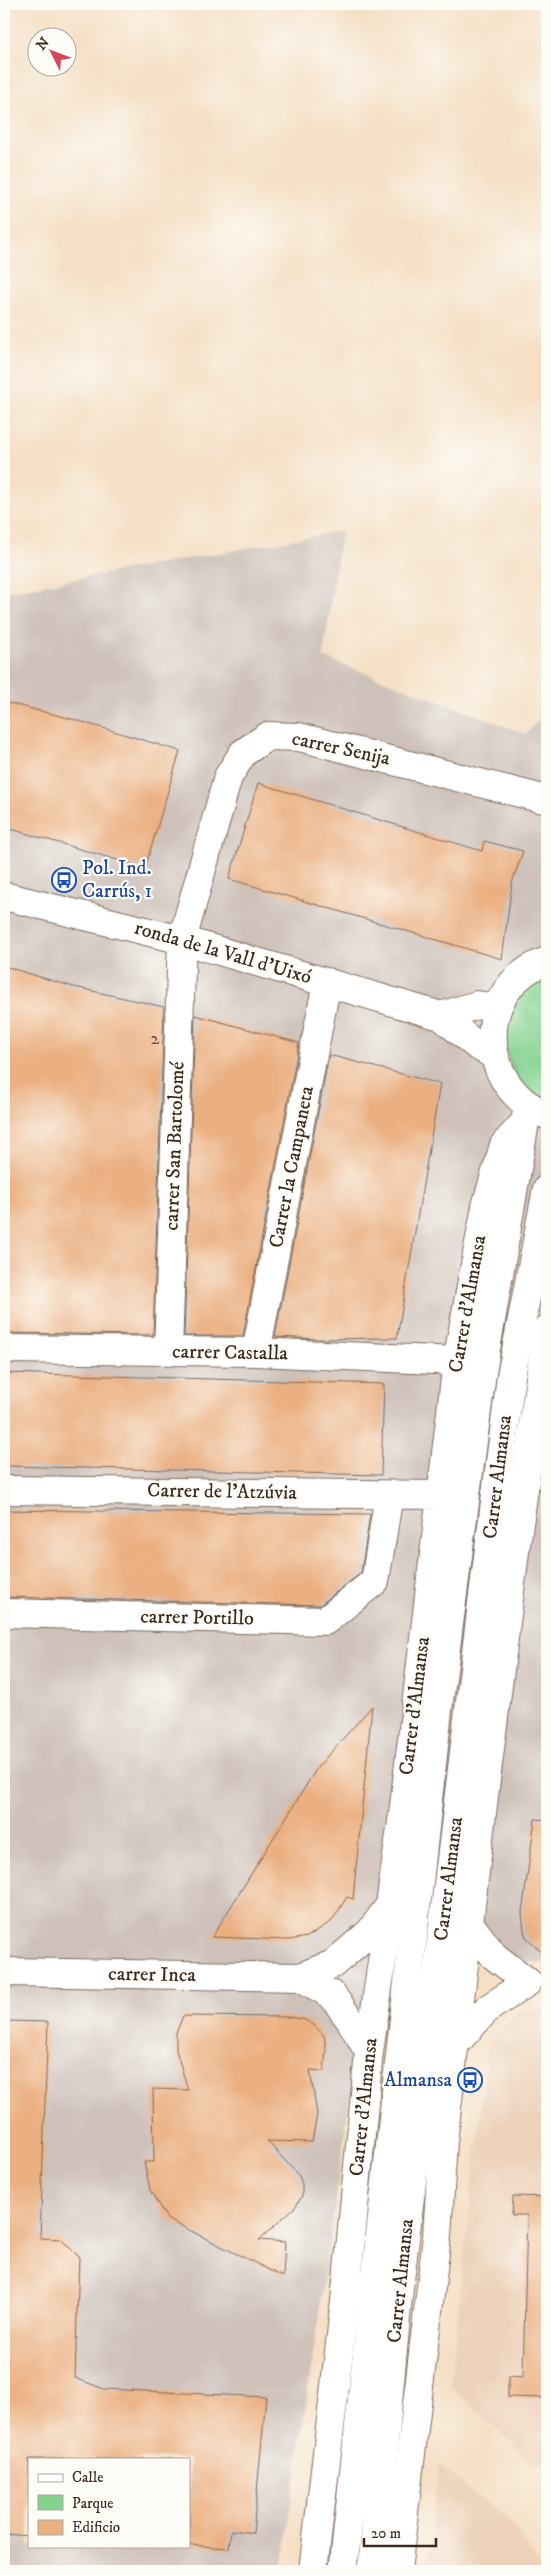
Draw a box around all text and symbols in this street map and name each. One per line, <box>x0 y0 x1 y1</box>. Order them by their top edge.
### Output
north arrow <box>28 28 78 78</box>
text: N <box>33 33 54 54</box>
street label: carrer Senija <box>290 726 393 772</box>
place label: Pol. Ind. Carrús, 1 <box>82 856 152 904</box>
bus stop icon: Pol. Ind. Carrús, 1 <box>51 867 77 893</box>
street label: ronda de la Vall d'Uixó <box>132 916 314 990</box>
house number: 2 <box>151 1028 160 1050</box>
street label: carrer San Bartolomé <box>160 1060 190 1231</box>
street label: Carrer la Campaneta <box>264 1083 320 1250</box>
street label: Carrer d'Almansa <box>444 1233 492 1375</box>
street label: carrer Castalla <box>172 1339 289 1367</box>
street label: Carrer Almansa <box>478 1413 518 1540</box>
street label: Carrer de l'Atzúvia <box>147 1478 298 1506</box>
street label: carrer Portillo <box>140 1605 254 1631</box>
street label: Carrer d'Almansa <box>394 1635 436 1777</box>
street label: Carrer Almansa <box>429 1815 469 1942</box>
street label: carrer Inca <box>108 1962 197 1988</box>
street label: Carrer d'Almansa <box>344 2036 384 2177</box>
bus stop icon: Almansa <box>457 2067 483 2093</box>
place label: Almansa <box>384 2068 453 2093</box>
street label: Carrer Almansa <box>382 2217 420 2344</box>
legend <box>28 2458 190 2548</box>
text: Calle <box>72 2468 104 2487</box>
text: Parque <box>72 2494 113 2513</box>
scale bar <box>364 2515 436 2547</box>
text: Edificio <box>72 2518 120 2537</box>
text: 20 m <box>371 2524 401 2543</box>

